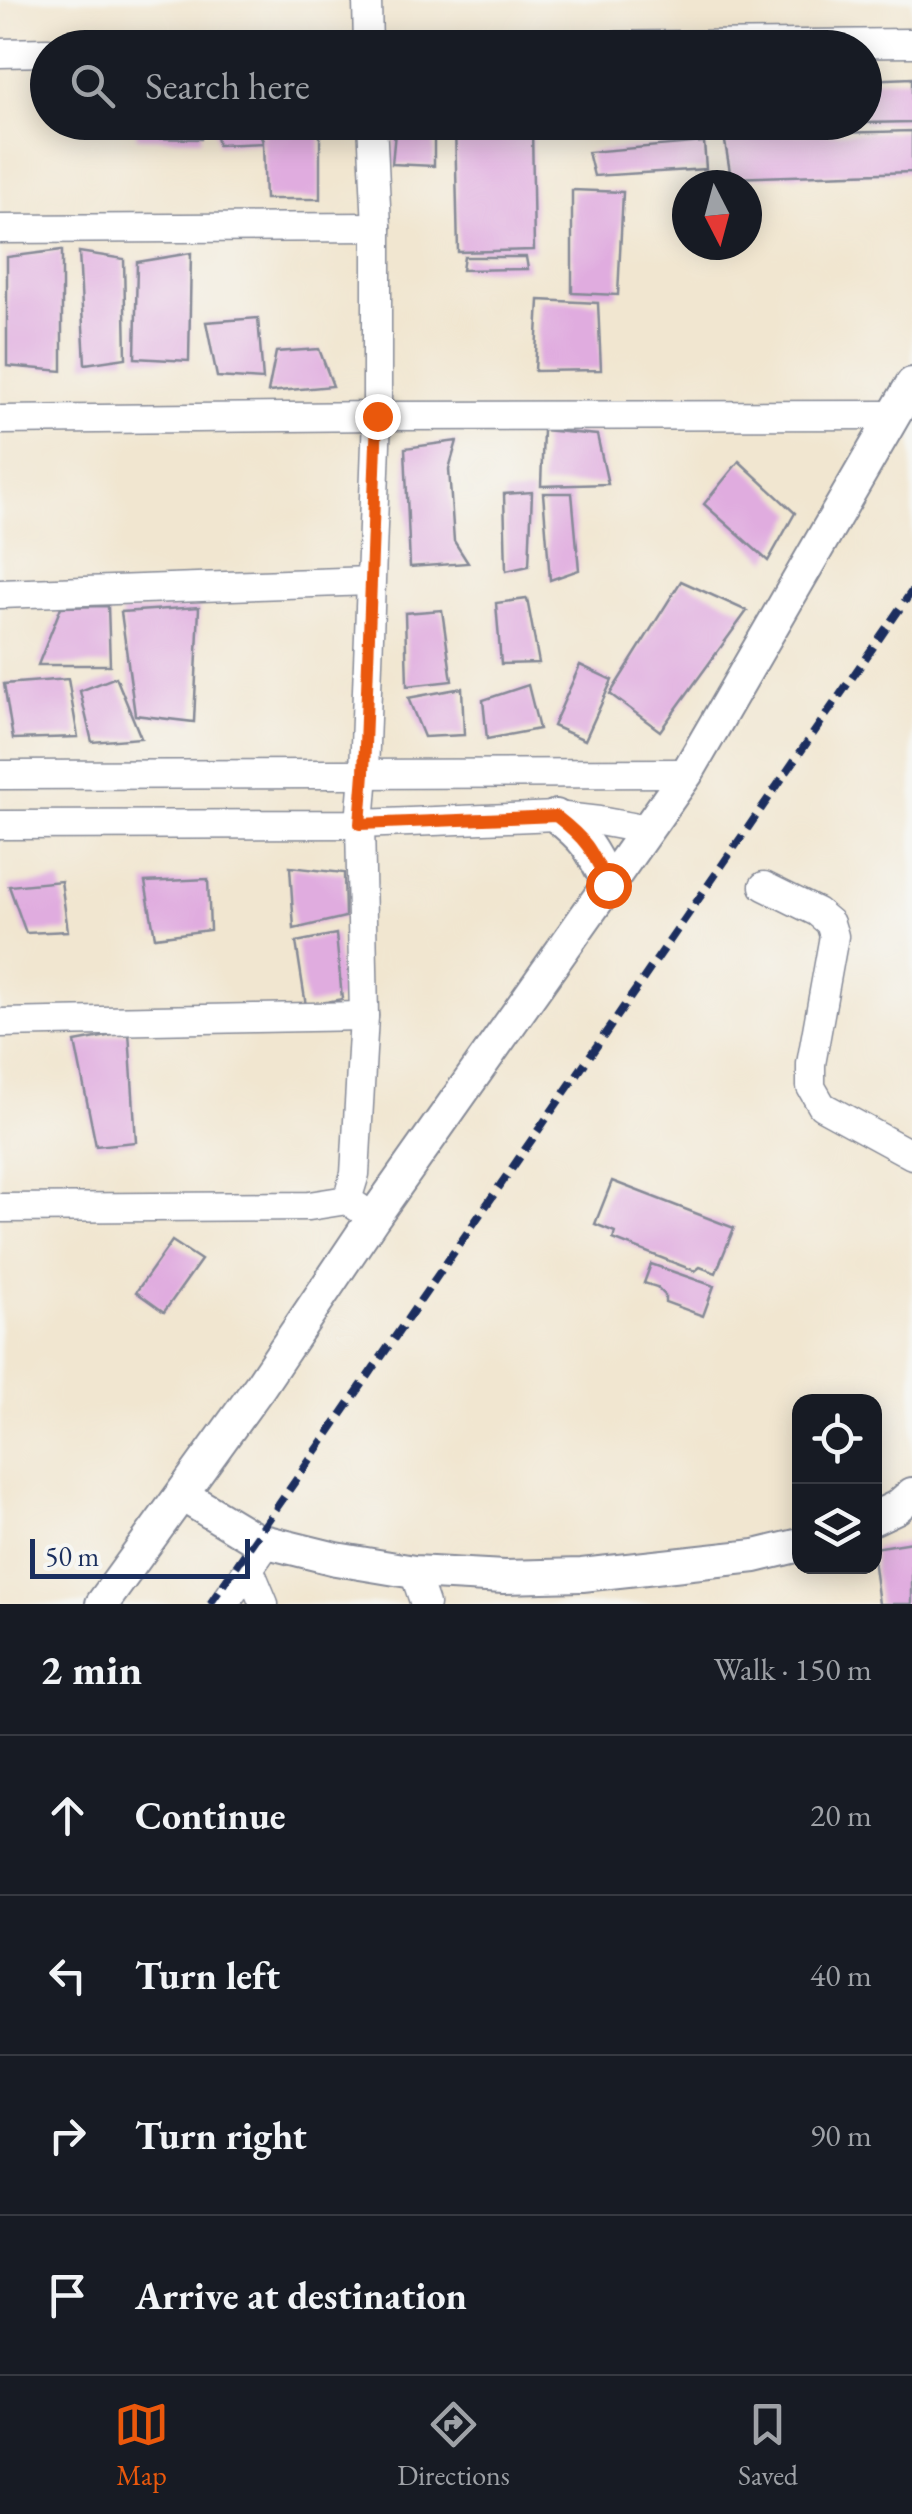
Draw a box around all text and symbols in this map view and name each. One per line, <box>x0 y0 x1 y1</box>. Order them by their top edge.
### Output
search box <box>30 30 882 140</box>
icon: search <box>65 58 120 113</box>
text: Search here <box>145 61 310 110</box>
north arrow <box>672 170 762 260</box>
route end <box>355 394 401 440</box>
route start <box>586 863 632 909</box>
map controls <box>792 1394 882 1574</box>
button: locate <box>792 1394 882 1484</box>
button: layers <box>792 1484 882 1574</box>
scale bar <box>30 1534 250 1578</box>
text: 50 m <box>45 1538 99 1574</box>
text: 2 min <box>40 1642 142 1697</box>
text: Walk · 150 m <box>714 1648 872 1690</box>
icon: ahead <box>40 1788 95 1843</box>
text: Continue <box>135 1791 286 1840</box>
text: 20 m <box>810 1794 872 1836</box>
icon: left <box>40 1948 95 2003</box>
text: Turn left <box>135 1951 280 2000</box>
text: 40 m <box>810 1954 872 1996</box>
icon: right <box>40 2108 95 2163</box>
text: Turn right <box>135 2111 307 2160</box>
text: 90 m <box>810 2114 872 2156</box>
icon: arrive <box>40 2268 95 2323</box>
text: Arrive at destination <box>135 2271 467 2320</box>
tab: Map <box>114 2397 169 2493</box>
tab: Directions <box>397 2397 510 2493</box>
tab: Saved <box>738 2397 798 2493</box>

